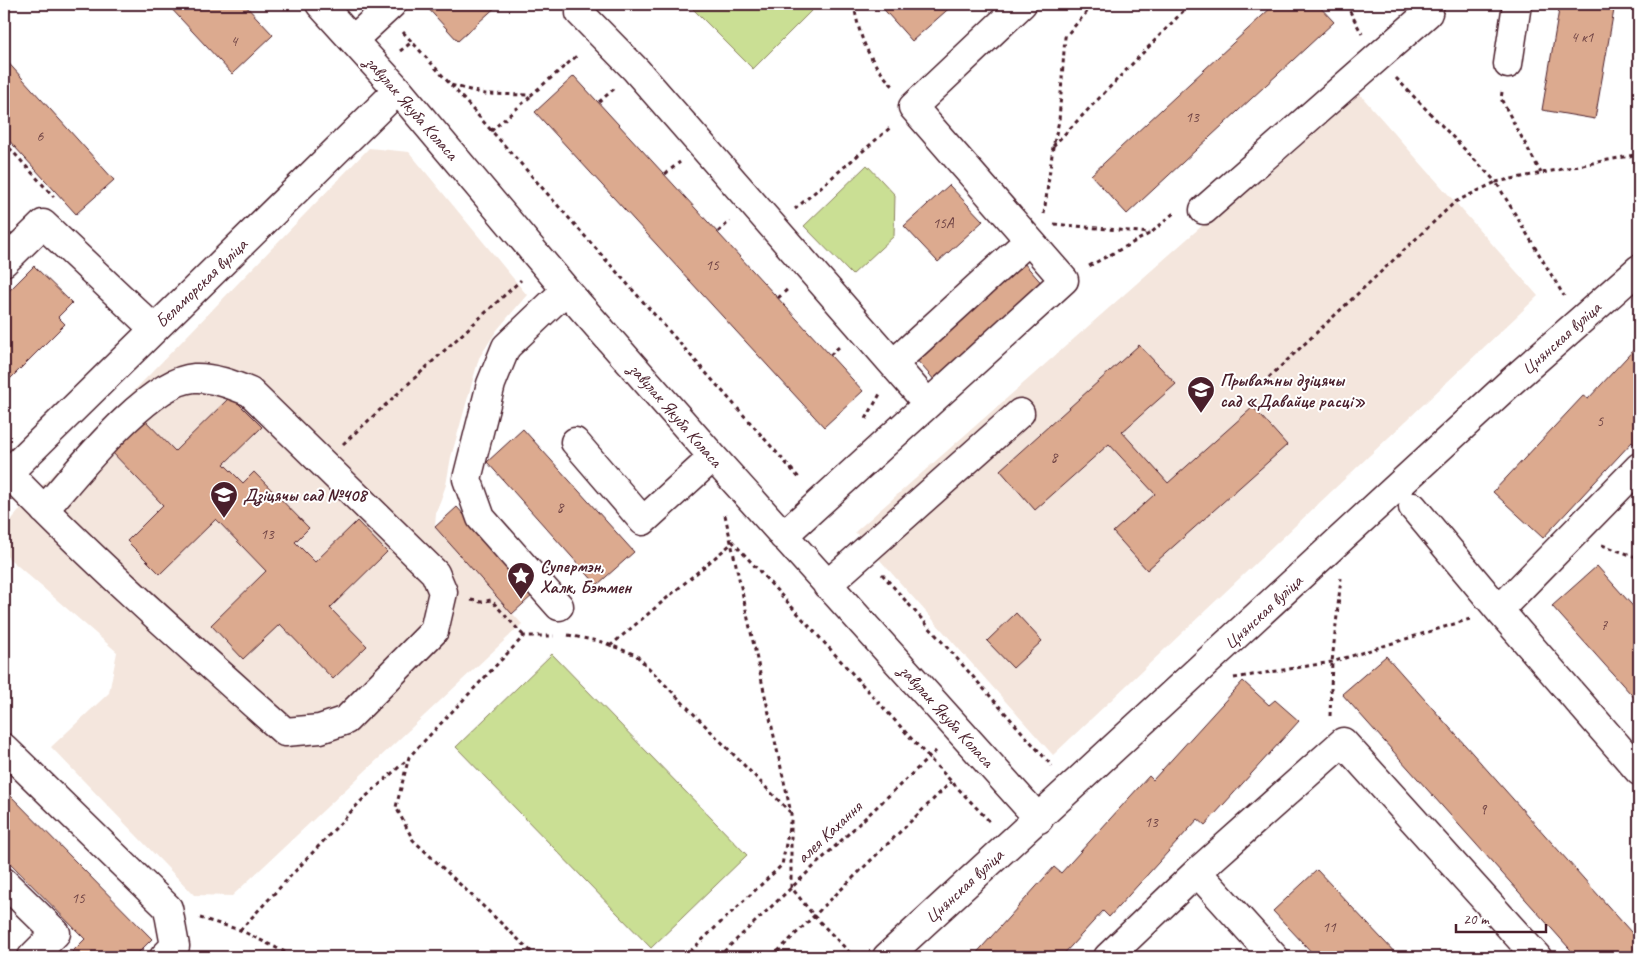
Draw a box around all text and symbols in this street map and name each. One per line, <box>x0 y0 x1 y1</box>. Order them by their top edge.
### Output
house number: 4 к1 <box>1571 28 1595 47</box>
house number: 4 <box>231 32 239 51</box>
street label: завулак Якуба Коласа <box>359 50 464 166</box>
house number: 13 <box>1185 108 1200 127</box>
house number: 6 <box>37 127 45 146</box>
house number: 15А <box>932 214 955 233</box>
street label: Беламорская вуліца <box>150 233 252 332</box>
house number: 15 <box>705 256 720 275</box>
street label: Цнянская вуліца <box>1517 296 1606 380</box>
street label: завулак Якуба Коласа <box>623 357 728 473</box>
place label: Прыватны дзіцячы сад «Давайце расці» <box>1220 369 1365 412</box>
school or university icon: Прыватны дзіцячы сад «Давайце расці» <box>1186 375 1216 414</box>
house number: 5 <box>1597 412 1605 431</box>
house number: 8 <box>1051 448 1059 467</box>
school or university icon: Дзіцячы сад №408 <box>209 480 239 519</box>
place label: Дзіцячы сад №408 <box>243 484 368 507</box>
house number: 8 <box>557 498 565 517</box>
house number: 13 <box>260 525 275 544</box>
place label: Супермэн, Халк, Бэтмен <box>540 555 633 598</box>
place icon: Супермэн, Халк, Бэтмен <box>506 561 536 600</box>
street label: Цнянская вуліца <box>1219 569 1308 654</box>
house number: 7 <box>1601 616 1609 635</box>
street label: завулак Якуба Коласа <box>893 659 1000 774</box>
street label: алея Кахання <box>792 795 868 868</box>
house number: 9 <box>1480 800 1488 819</box>
house number: 13 <box>1144 813 1159 832</box>
street label: Цнянская вуліца <box>920 843 1009 928</box>
house number: 15 <box>71 889 86 908</box>
scale bar <box>1456 901 1546 933</box>
text: 20 m <box>1463 910 1490 929</box>
house number: 11 <box>1322 918 1337 937</box>

